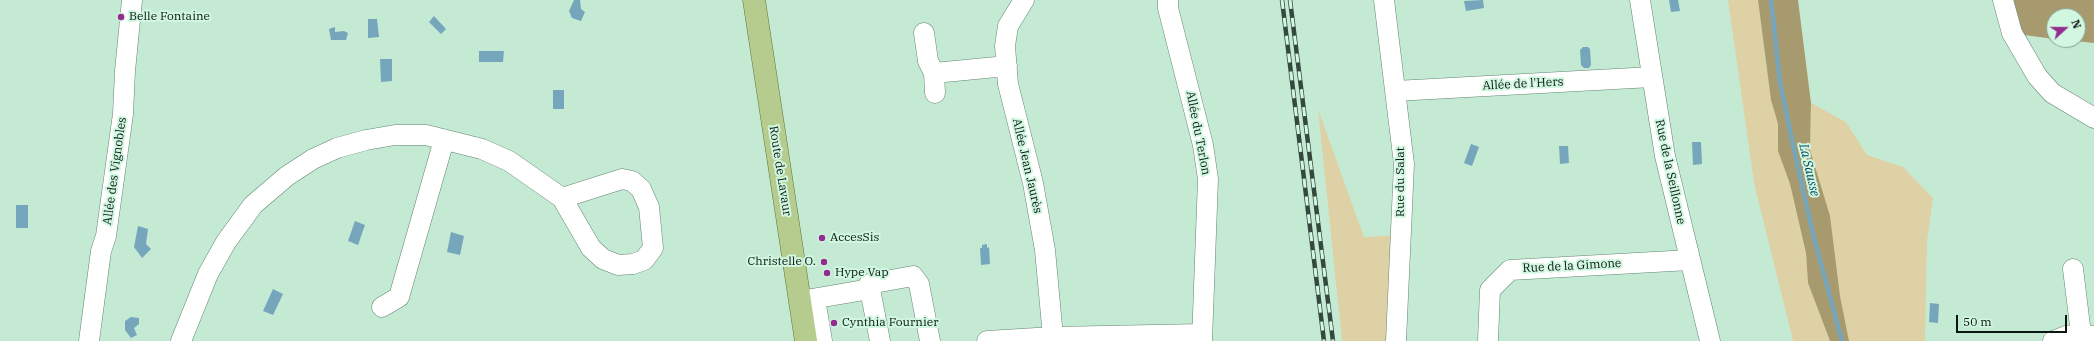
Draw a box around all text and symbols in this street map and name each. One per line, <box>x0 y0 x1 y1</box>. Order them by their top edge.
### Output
north arrow <box>2046 8 2086 48</box>
place label: Belle Fontaine <box>129 10 210 24</box>
marker: Belle Fontaine <box>116 12 126 22</box>
text: N <box>2068 17 2084 31</box>
street label: Allée de l'Hers <box>1482 75 1564 93</box>
street label: Allée du Terlon <box>1183 90 1213 176</box>
street label: Allée des Vignobles <box>100 116 130 226</box>
street label: Allée Jean Jaurès <box>1009 117 1045 215</box>
street label: Rue de la Seillonne <box>1652 118 1688 226</box>
street label: Route de Lavaur <box>766 125 794 217</box>
water label: La Sausse <box>1795 142 1823 198</box>
street label: Rue du Salat <box>1394 147 1408 217</box>
place label: AccesSis <box>830 231 879 245</box>
marker: AccesSis <box>817 233 827 243</box>
place label: Christelle O. <box>747 255 816 269</box>
street label: Rue de la Gimone <box>1522 256 1622 276</box>
marker: Christelle O. <box>819 257 829 267</box>
place label: Hype Vap <box>835 266 889 280</box>
marker: Hype Vap <box>822 268 832 278</box>
scale bar <box>1958 307 2069 333</box>
text: 50 m <box>1963 314 1992 329</box>
place label: Cynthia Fournier <box>842 316 938 330</box>
marker: Cynthia Fournier <box>829 318 839 328</box>

